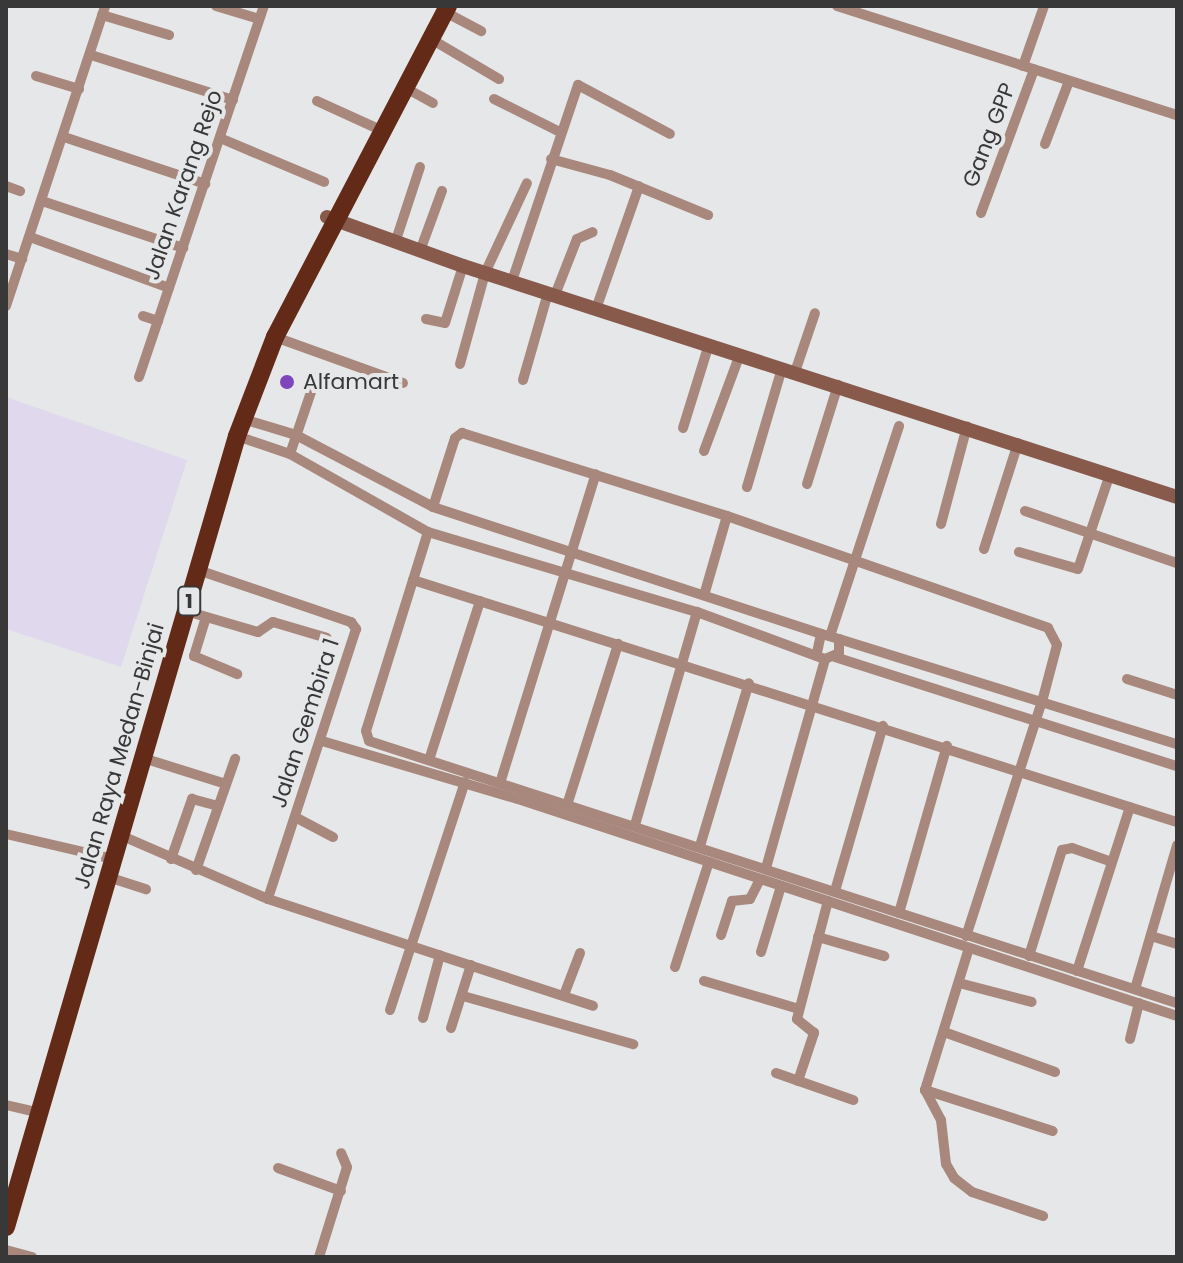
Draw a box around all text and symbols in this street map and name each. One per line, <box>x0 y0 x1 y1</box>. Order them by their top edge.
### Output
street label: Gang GPP <box>957 79 1021 191</box>
street label: Jalan Karang Rejo <box>138 86 228 284</box>
place label: Alfamart <box>303 369 399 395</box>
marker: Alfamart <box>278 373 296 391</box>
road number: 1 <box>177 585 201 617</box>
street label: Jalan Raya Medan-Binjai <box>68 620 170 892</box>
street label: Jalan Gembira 1 <box>265 635 345 811</box>

